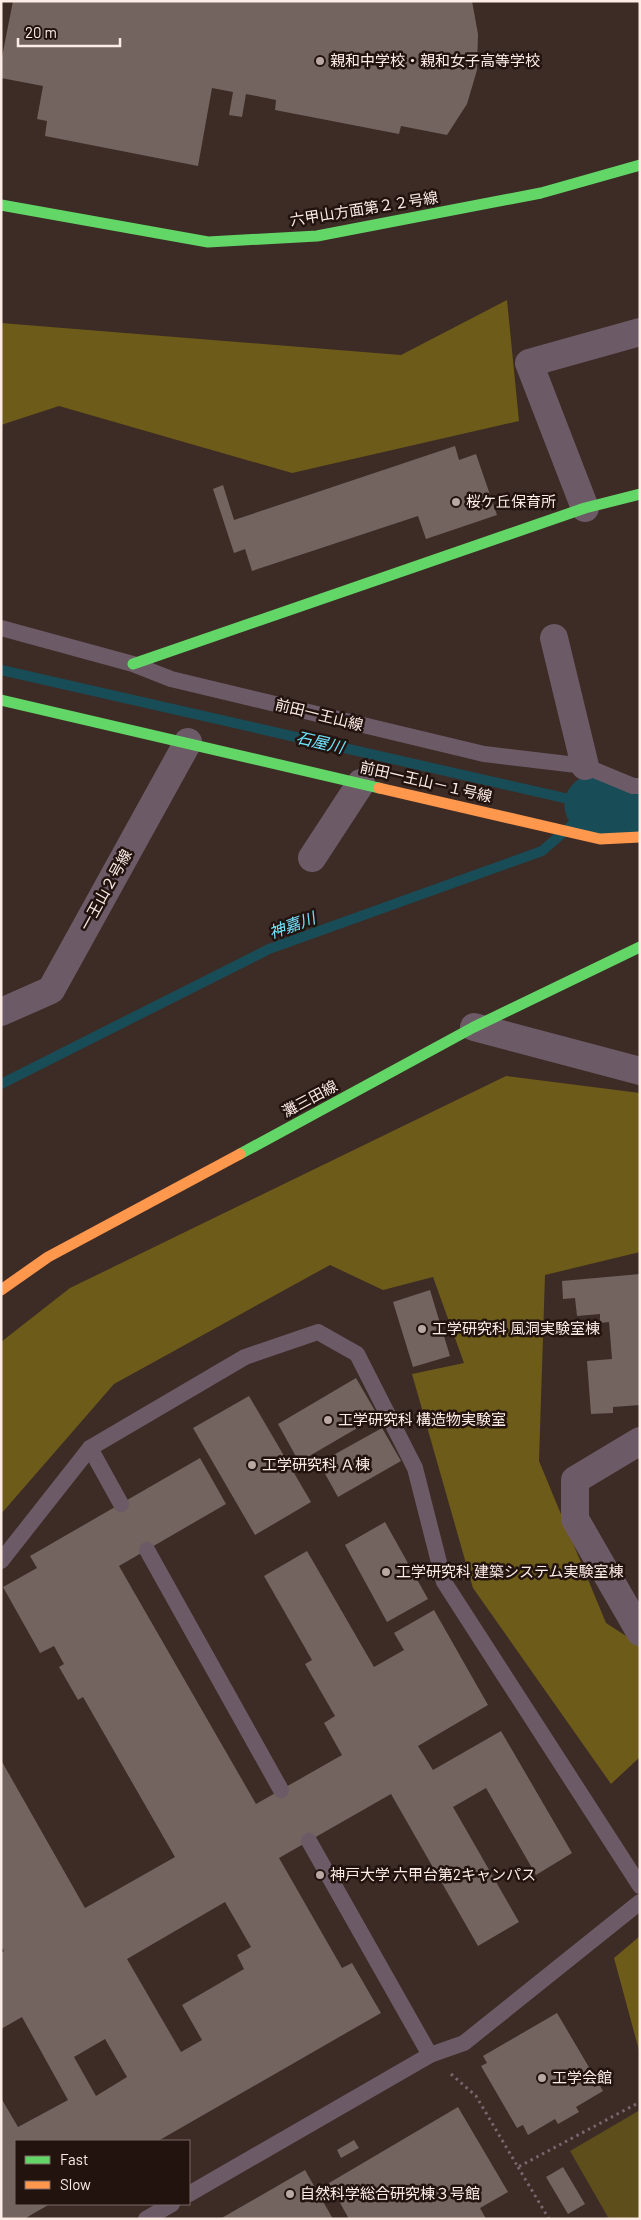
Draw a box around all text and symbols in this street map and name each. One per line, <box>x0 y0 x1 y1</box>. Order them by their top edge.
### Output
scale bar <box>18 15 120 47</box>
text: 20 m <box>25 23 57 41</box>
place label: 親和中学校・親和女子高等学校 <box>330 51 540 69</box>
marker: 親和中学校・親和女子高等学校 <box>314 55 326 67</box>
street label: 六甲山方面第２２号線 <box>288 187 439 229</box>
place label: 桜ケ丘保育所 <box>466 492 556 510</box>
marker: 桜ケ丘保育所 <box>450 496 462 508</box>
street label: 前田一王山線 <box>273 694 365 734</box>
water label: 石屋川 <box>295 727 348 757</box>
street label: 前田一王山－１号線 <box>358 757 494 805</box>
street label: 一王山２号線 <box>75 846 135 933</box>
water label: 神嘉川 <box>266 907 320 942</box>
street label: 灘三田線 <box>279 1076 340 1120</box>
place label: 工学研究科 風洞実験室棟 <box>432 1319 600 1337</box>
marker: 工学研究科 風洞実験室棟 <box>416 1323 428 1335</box>
place label: 工学研究科 構造物実験室 <box>338 1410 506 1428</box>
marker: 工学研究科 構造物実験室 <box>322 1414 334 1426</box>
place label: 工学研究科 Ａ棟 <box>262 1455 370 1473</box>
marker: 工学研究科 Ａ棟 <box>246 1459 258 1471</box>
place label: 工学研究科 建築システム実験室棟 <box>396 1562 624 1580</box>
marker: 工学研究科 建築システム実験室棟 <box>380 1566 392 1578</box>
place label: 神戸大学 六甲台第2キャンパス <box>330 1865 536 1883</box>
marker: 神戸大学 六甲台第2キャンパス <box>314 1869 326 1881</box>
place label: 工学会館 <box>552 2068 612 2086</box>
marker: 工学会館 <box>536 2072 548 2084</box>
legend <box>15 2140 190 2205</box>
text: Fast <box>60 2150 88 2168</box>
text: Slow <box>60 2175 91 2193</box>
place label: 自然科学総合研究棟３号館 <box>300 2184 480 2202</box>
marker: 自然科学総合研究棟３号館 <box>284 2188 296 2200</box>

